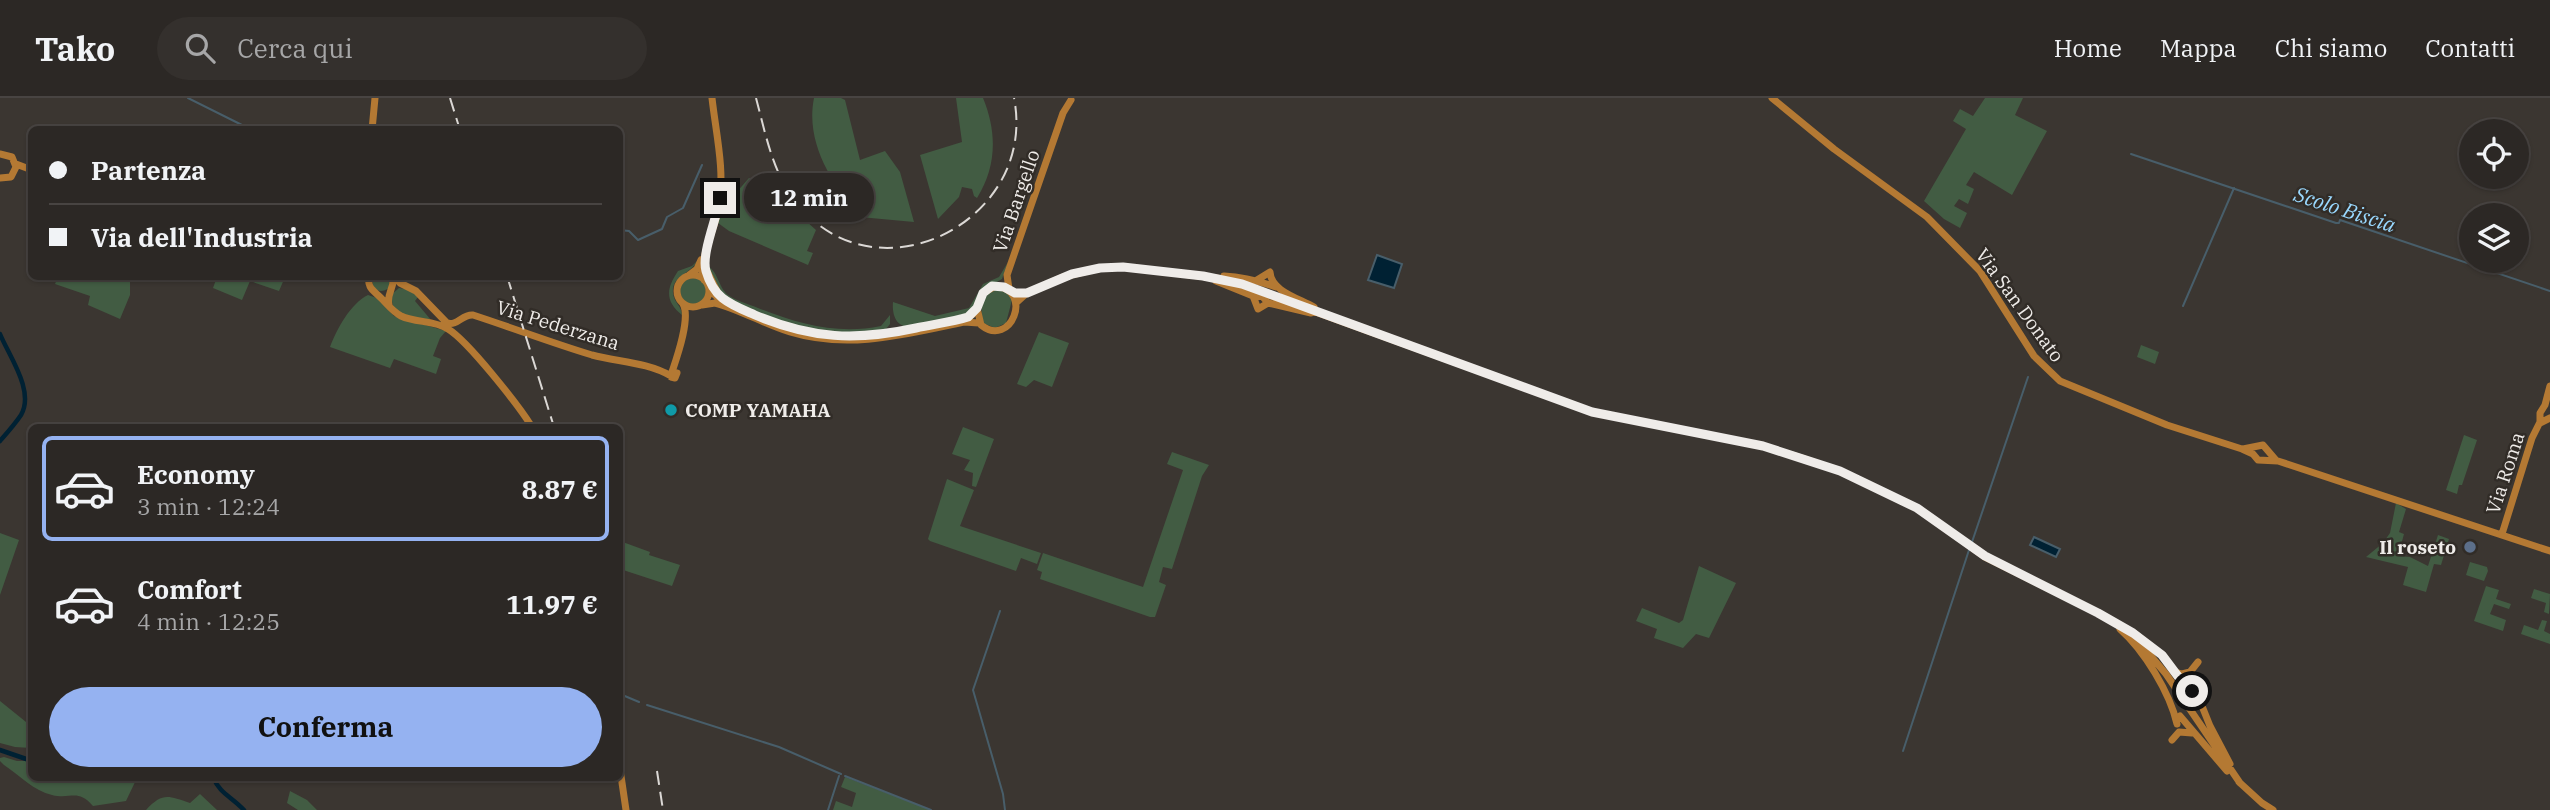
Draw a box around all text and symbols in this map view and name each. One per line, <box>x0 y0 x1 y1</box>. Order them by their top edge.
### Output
search box <box>157 17 647 80</box>
text: Tako <box>35 27 115 70</box>
icon: search <box>181 29 219 67</box>
text: Cerca qui <box>237 31 353 65</box>
text: Home <box>2054 32 2122 64</box>
text: Mappa <box>2160 32 2237 64</box>
text: Chi siamo <box>2275 32 2387 64</box>
text: Contatti <box>2425 32 2515 64</box>
map controls <box>2459 119 2529 273</box>
button: locate <box>2459 119 2529 189</box>
street label: Via Bargello <box>987 146 1045 256</box>
text: Partenza <box>91 153 206 187</box>
callout: 12 min <box>744 174 874 222</box>
water label: Scolo Biscia <box>2290 179 2400 239</box>
route end <box>704 182 736 214</box>
text: 12 min <box>770 182 848 212</box>
button: layers <box>2459 203 2529 273</box>
text: Via dell'Industria <box>91 220 313 254</box>
street label: Via San Donato <box>1971 243 2069 367</box>
street label: Via Pederzana <box>493 295 623 355</box>
place label: COMP YAMAHA <box>685 398 831 422</box>
marker: COMP YAMAHA <box>663 402 679 418</box>
street label: Via Roma <box>2481 429 2529 517</box>
icon: car <box>53 457 116 520</box>
text: Economy <box>137 457 255 491</box>
text: 8.87 € <box>522 472 598 506</box>
text: 3 min · 12:24 <box>137 491 280 521</box>
place label: Il roseto <box>2379 535 2456 559</box>
marker: Il roseto <box>2462 539 2478 555</box>
icon: car <box>53 572 116 635</box>
text: Comfort <box>137 572 242 606</box>
text: 11.97 € <box>506 587 598 621</box>
text: 4 min · 12:25 <box>137 606 280 636</box>
route start <box>2176 675 2208 707</box>
button: Conferma <box>49 687 602 767</box>

